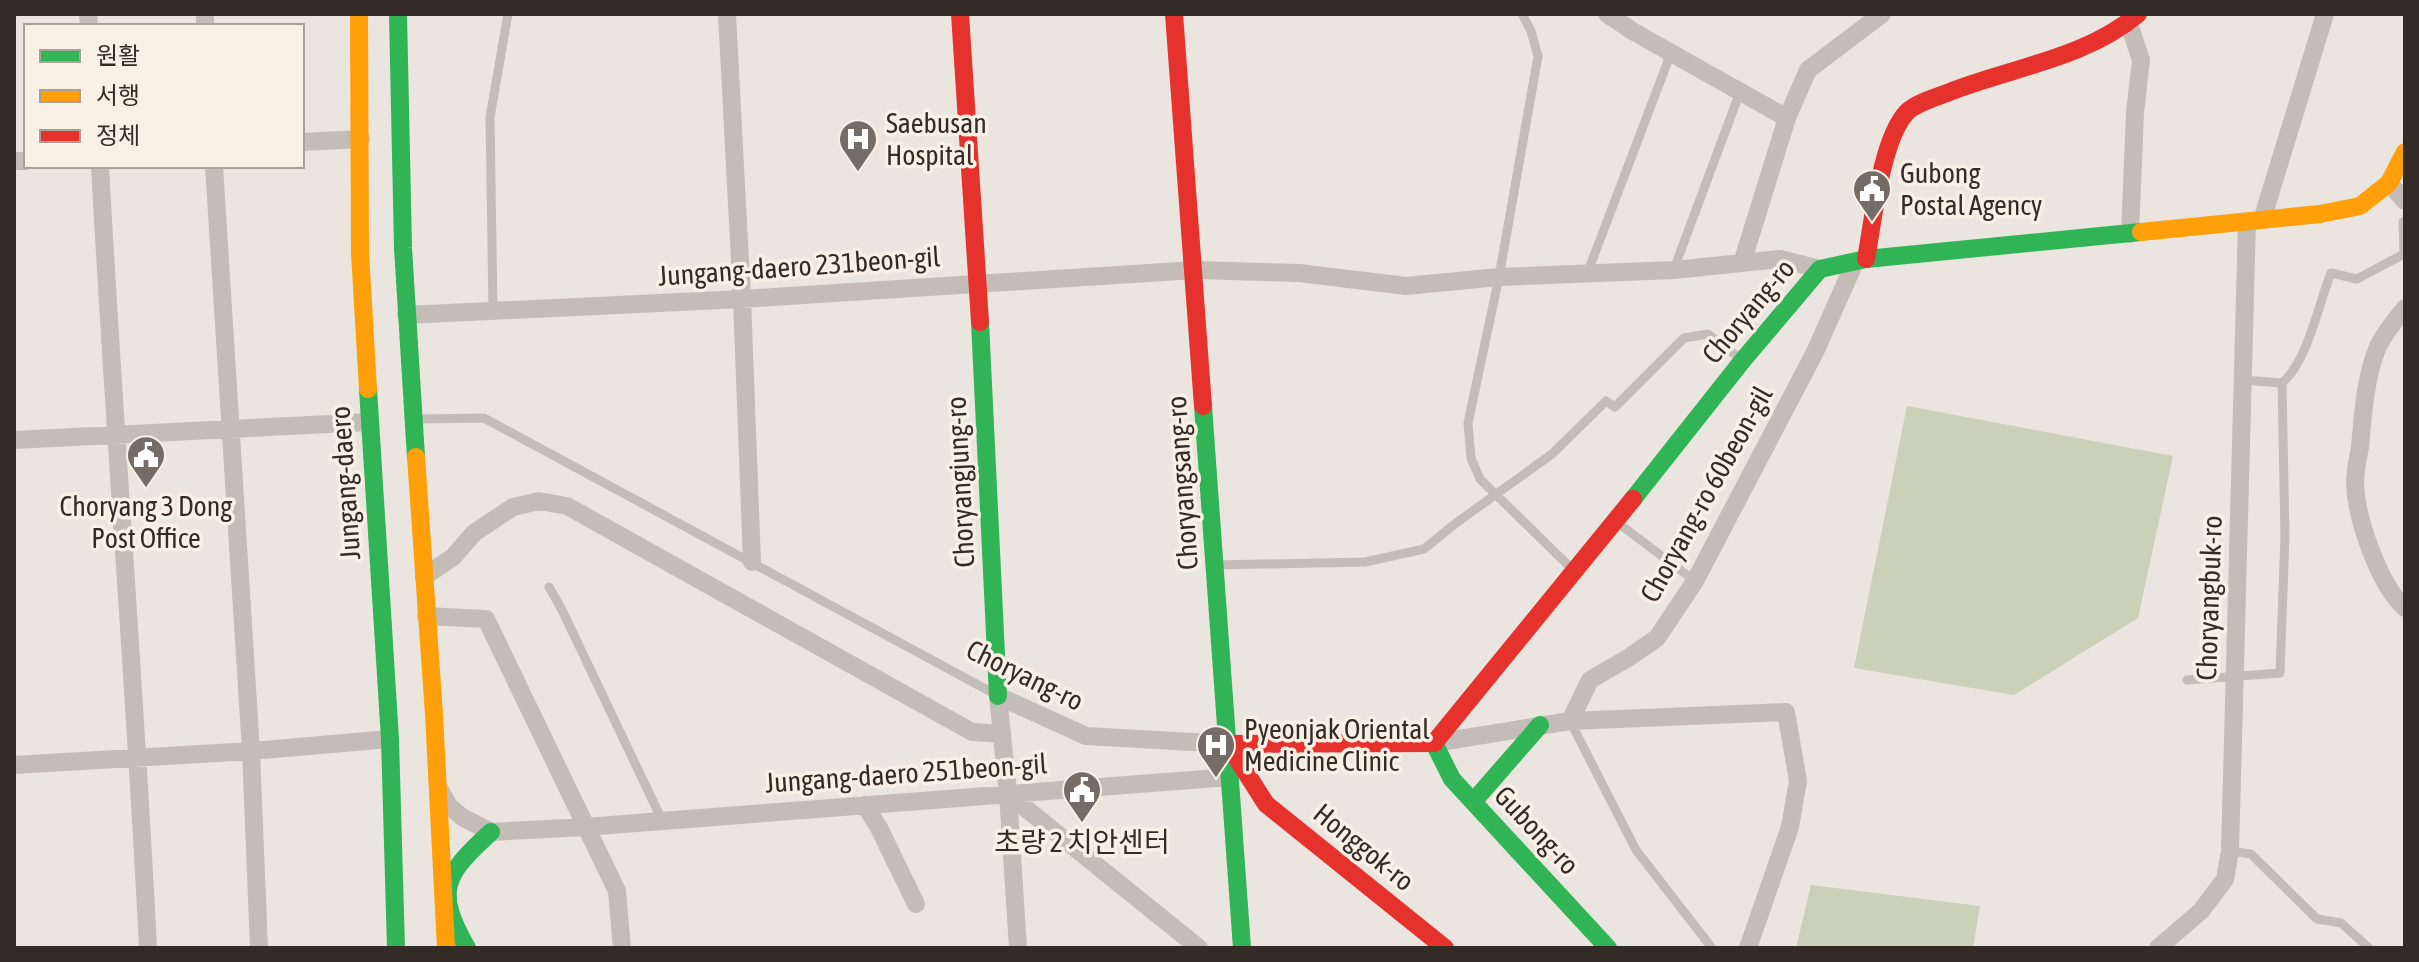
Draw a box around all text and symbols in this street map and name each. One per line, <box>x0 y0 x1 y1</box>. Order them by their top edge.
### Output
legend <box>24 24 304 168</box>
text: 원활 <box>96 42 140 69</box>
text: 서행 <box>96 82 140 109</box>
place label: Saebusan Hospital <box>886 107 987 171</box>
hospital icon: Saebusan Hospital <box>837 118 879 173</box>
text: 정체 <box>96 122 140 149</box>
place label: Gubong Postal Agency <box>1900 157 2042 221</box>
public building icon: Gubong Postal Agency <box>1851 168 1893 223</box>
street label: Jungang-daero 231beon-gil <box>657 240 942 292</box>
street label: Choryang-ro <box>1695 252 1801 370</box>
street label: Choryang-ro 60beon-gil <box>1633 380 1779 607</box>
street label: Choryangsang-ro <box>1160 395 1204 571</box>
street label: Choryangjung-ro <box>940 396 980 568</box>
street label: Jungang-daero <box>324 405 366 561</box>
public building icon: Choryang 3 Dong Post Office <box>125 434 167 489</box>
place label: Choryang 3 Dong Post Office <box>60 490 232 554</box>
street label: Choryangbuk-ro <box>2190 515 2228 681</box>
street label: Choryang-ro <box>961 633 1089 717</box>
place label: Pyeonjak Oriental Medicine Clinic <box>1244 713 1430 777</box>
hospital icon: Pyeonjak Oriental Medicine Clinic <box>1195 724 1237 779</box>
street label: Jungang-daero 251beon-gil <box>764 747 1049 799</box>
public building icon: 초량 2 치안센터 <box>1061 769 1103 824</box>
street label: Gubong-ro <box>1488 779 1586 881</box>
street label: Honggok-ro <box>1307 797 1421 897</box>
place label: 초량 2 치안센터 <box>994 826 1170 858</box>

